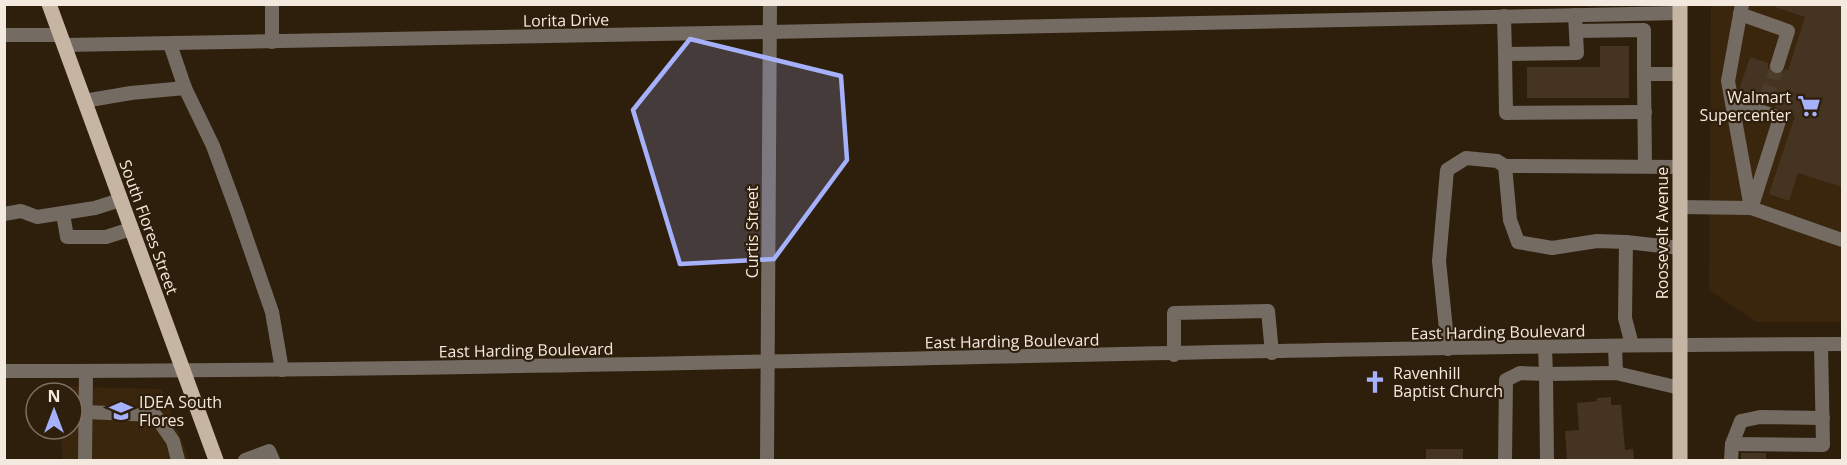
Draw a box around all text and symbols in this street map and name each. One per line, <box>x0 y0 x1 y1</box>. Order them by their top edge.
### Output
street label: Lorita Drive <box>523 8 609 32</box>
place label: Walmart Supercenter <box>1699 86 1791 126</box>
supermarket icon: Walmart Supercenter <box>1796 93 1822 119</box>
street label: South Flores Street <box>114 157 184 298</box>
street label: Roosevelt Avenue <box>1651 167 1673 299</box>
street label: Curtis Street <box>741 185 763 278</box>
street label: East Harding Boulevard <box>1410 319 1586 345</box>
street label: East Harding Boulevard <box>924 328 1100 354</box>
street label: East Harding Boulevard <box>438 337 614 363</box>
place label: Ravenhill Baptist Church <box>1393 362 1503 402</box>
church icon: Ravenhill Baptist Church <box>1362 369 1388 395</box>
north arrow <box>24 381 84 441</box>
text: N <box>47 385 61 407</box>
place label: IDEA South Flores <box>139 391 222 431</box>
school or university icon: IDEA South Flores <box>108 398 134 424</box>

